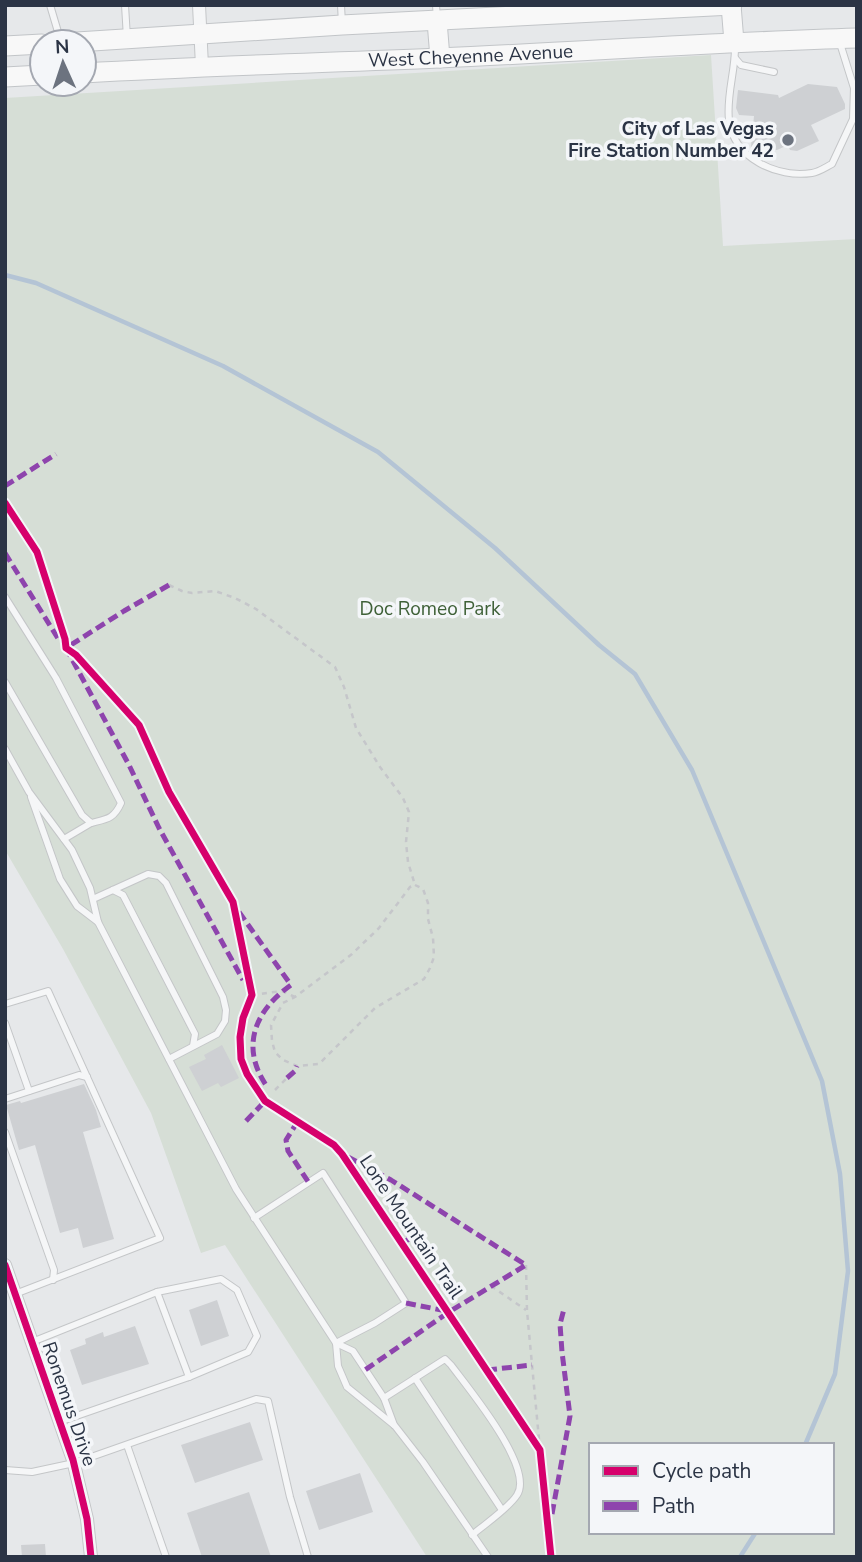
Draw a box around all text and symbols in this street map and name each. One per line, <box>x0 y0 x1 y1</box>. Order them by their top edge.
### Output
north arrow <box>28 28 98 98</box>
text: N <box>54 34 70 60</box>
street label: West Cheyenne Avenue <box>368 38 574 74</box>
place label: City of Las Vegas Fire Station Number 42 <box>568 116 774 164</box>
marker: City of Las Vegas Fire Station Number 42 <box>780 132 796 148</box>
park label: Doc Romeo Park <box>359 596 501 622</box>
street label: Lone Mountain Trail <box>353 1150 469 1304</box>
street label: Ronemus Drive <box>36 1338 102 1470</box>
legend <box>589 1443 834 1534</box>
text: Cycle path <box>652 1457 751 1485</box>
text: Path <box>652 1492 695 1520</box>

